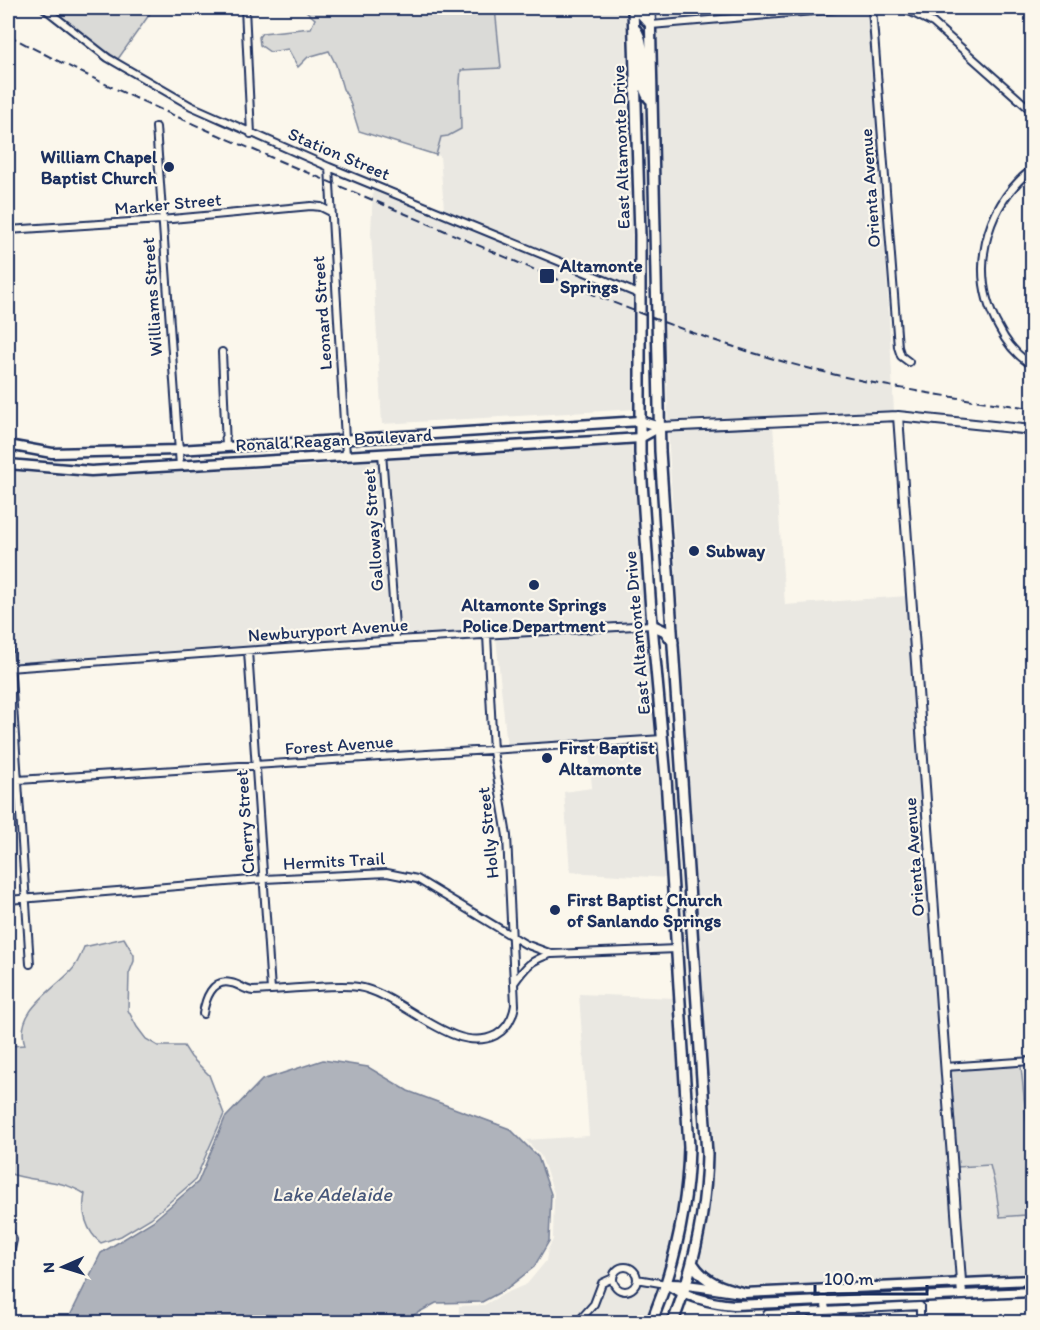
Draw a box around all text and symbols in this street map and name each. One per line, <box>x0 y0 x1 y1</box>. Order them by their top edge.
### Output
street label: East Altamonte Drive <box>607 64 635 230</box>
street label: Station Street <box>285 123 393 185</box>
street label: Orienta Avenue <box>855 128 885 248</box>
place label: William Chapel Baptist Church <box>41 146 158 189</box>
marker: William Chapel Baptist Church <box>162 160 176 174</box>
street label: Marker Street <box>114 188 223 220</box>
street label: Williams Street <box>137 237 167 357</box>
street label: Leonard Street <box>307 255 337 371</box>
place label: Altamonte Springs <box>559 255 643 298</box>
marker: Altamonte Springs <box>538 267 556 285</box>
street label: Ronald Reagan Boulevard <box>235 424 433 456</box>
street label: Galloway Street <box>358 468 388 592</box>
place label: Subway <box>706 540 766 562</box>
marker: Subway <box>687 544 701 558</box>
street label: East Altamonte Drive <box>619 550 655 716</box>
marker: Altamonte Springs Police Department <box>527 578 541 592</box>
place label: Altamonte Springs Police Department <box>461 594 606 637</box>
street label: Newburyport Avenue <box>247 613 409 647</box>
street label: Forest Avenue <box>284 730 394 760</box>
place label: First Baptist Altamonte <box>558 737 655 780</box>
marker: First Baptist Altamonte <box>540 751 554 765</box>
street label: Cherry Street <box>230 769 260 875</box>
street label: Holly Street <box>472 786 504 880</box>
street label: Orienta Avenue <box>899 797 929 917</box>
street label: Hermits Trail <box>282 847 386 875</box>
place label: First Baptist Church of Sanlando Springs <box>567 889 723 932</box>
marker: First Baptist Church of Sanlando Springs <box>548 903 562 917</box>
water label: Lake Adelaide <box>272 1182 393 1206</box>
north arrow <box>33 1237 93 1297</box>
scale bar <box>815 1258 928 1296</box>
text: N <box>39 1262 58 1274</box>
text: 100 m <box>824 1268 874 1290</box>

